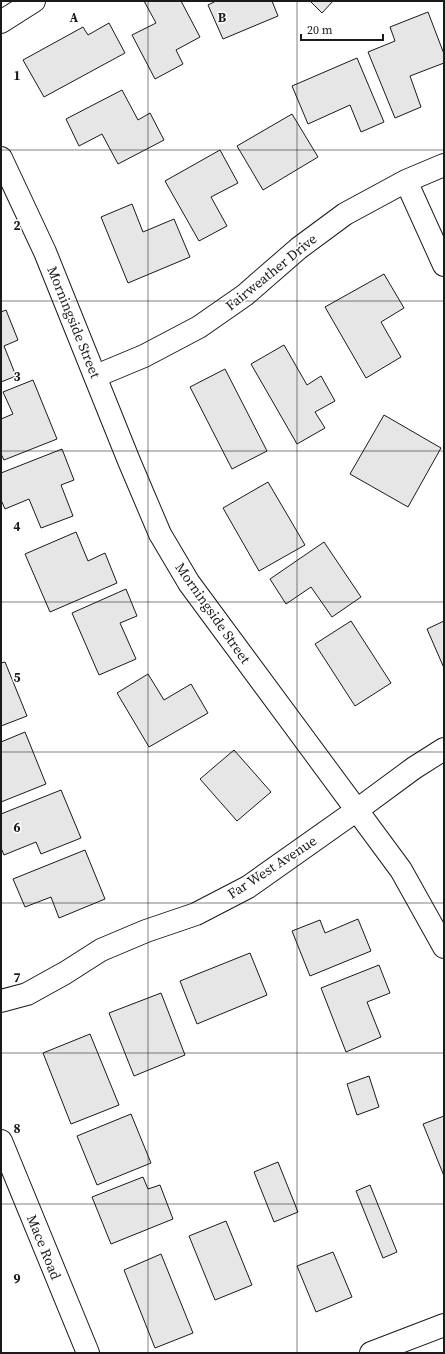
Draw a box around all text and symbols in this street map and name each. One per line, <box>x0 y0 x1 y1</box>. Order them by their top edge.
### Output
text: A <box>70 9 79 26</box>
text: B <box>218 9 227 26</box>
scale bar <box>301 16 383 42</box>
text: 20 m <box>307 22 333 38</box>
text: 1 <box>13 67 21 84</box>
text: 2 <box>13 217 21 234</box>
street label: Fairweather Drive <box>221 229 321 315</box>
street label: Morningside Street <box>42 263 106 381</box>
text: 3 <box>13 368 21 385</box>
text: 4 <box>13 518 21 535</box>
street label: Morningside Street <box>171 558 256 668</box>
text: 5 <box>13 669 21 686</box>
text: 6 <box>13 819 21 836</box>
street label: Far West Avenue <box>223 831 321 903</box>
text: 7 <box>13 969 21 986</box>
text: 8 <box>13 1120 21 1137</box>
street label: Mace Road <box>22 1212 66 1283</box>
text: 9 <box>13 1270 21 1287</box>

